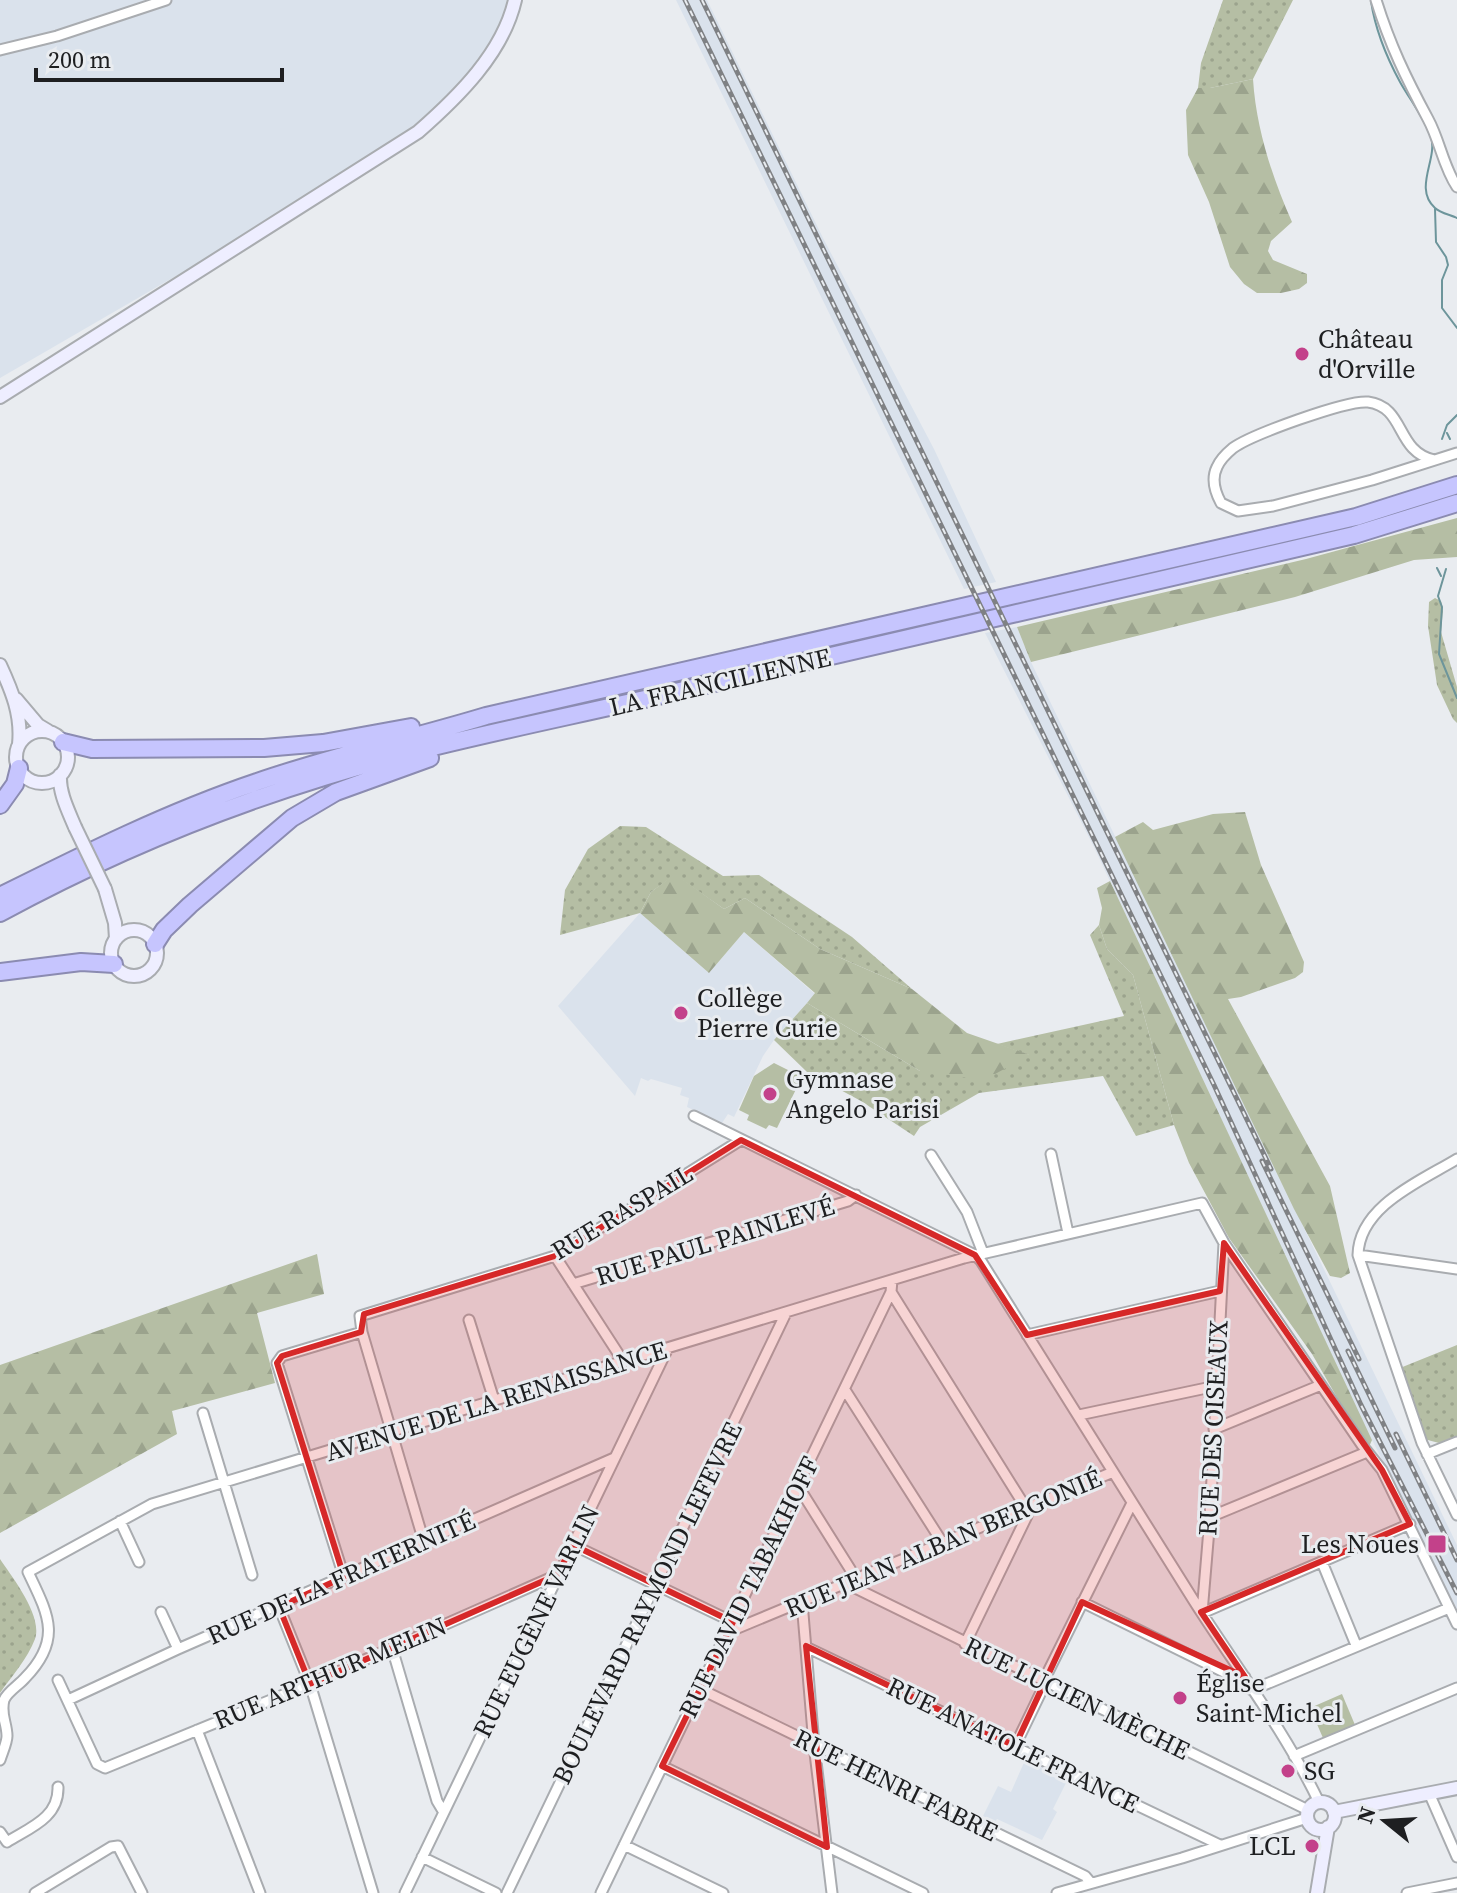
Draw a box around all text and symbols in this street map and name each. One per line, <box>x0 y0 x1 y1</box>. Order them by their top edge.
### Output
scale bar <box>36 32 282 82</box>
text: 200 m <box>48 43 111 76</box>
place label: Château d'Orville <box>1318 321 1416 387</box>
marker: Château d'Orville <box>1293 345 1311 363</box>
street label: LA FRANCILIENNE <box>606 639 834 725</box>
place label: Collège Pierre Curie <box>697 980 838 1046</box>
marker: Collège Pierre Curie <box>672 1004 690 1022</box>
place label: Gymnase Angelo Parisi <box>786 1061 940 1127</box>
marker: Gymnase Angelo Parisi <box>761 1085 779 1103</box>
street label: RUE RASPAIL <box>544 1155 700 1269</box>
street label: RUE PAUL PAINLEVÉ <box>591 1188 839 1294</box>
street label: RUE DES OISEAUX <box>1189 1319 1237 1537</box>
street label: AVENUE DE LA RENAISSANCE <box>321 1332 671 1470</box>
street label: BOULEVARD RAYMOND LEFEVRE <box>543 1416 751 1790</box>
street label: RUE DAVID TABAKHOFF <box>670 1450 828 1724</box>
street label: RUE JEAN ALBAN BERGONIÉ <box>779 1460 1107 1626</box>
street label: RUE EUGÈNE VARLIN <box>464 1499 608 1743</box>
street label: RUE DE LA FRATERNITÉ <box>201 1503 481 1653</box>
place label: Les Noues <box>1301 1526 1419 1562</box>
marker: Les Noues <box>1426 1533 1448 1555</box>
street label: RUE ARTHUR MELIN <box>208 1608 452 1738</box>
street label: RUE LUCIEN MÈCHE <box>958 1628 1196 1768</box>
place label: Église Saint-Michel <box>1196 1665 1342 1731</box>
street label: RUE ANATOLE FRANCE <box>881 1668 1145 1822</box>
marker: Église Saint-Michel <box>1171 1689 1189 1707</box>
street label: RUE HENRI FABRE <box>788 1720 1004 1850</box>
place label: SG <box>1304 1753 1335 1789</box>
marker: SG <box>1279 1762 1297 1780</box>
north arrow <box>1345 1781 1425 1861</box>
text: N <box>1349 1803 1383 1827</box>
place label: LCL <box>1249 1828 1296 1864</box>
marker: LCL <box>1303 1837 1321 1855</box>

